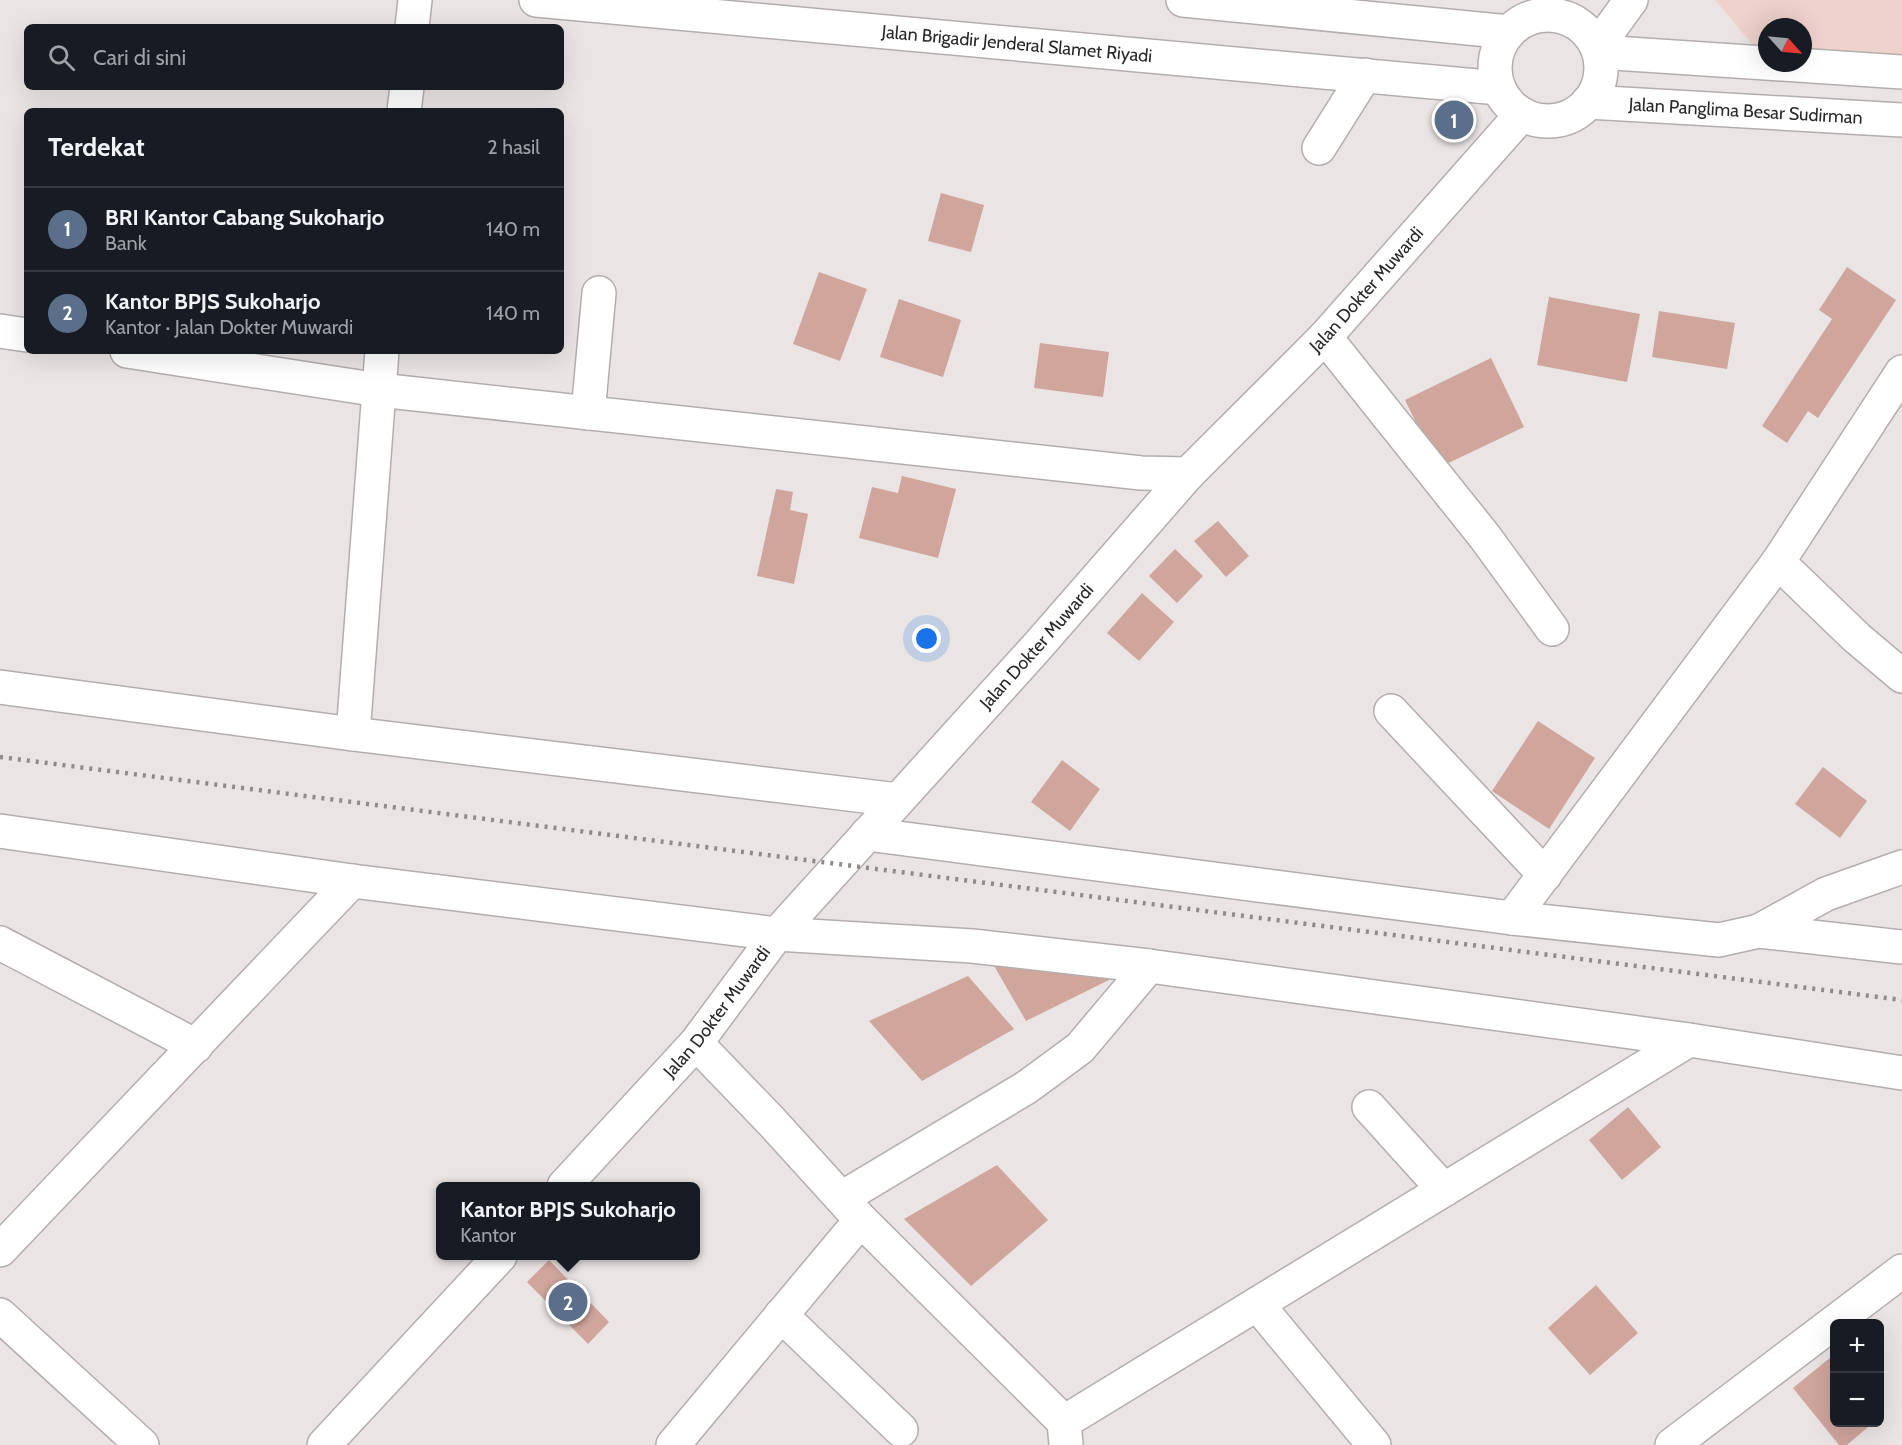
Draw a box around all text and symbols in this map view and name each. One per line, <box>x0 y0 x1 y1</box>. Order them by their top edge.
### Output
north arrow <box>1758 18 1812 72</box>
street label: Jalan Brigadir Jenderal Slamet Riyadi <box>880 21 1153 67</box>
search box <box>24 24 564 90</box>
icon: search <box>45 41 78 74</box>
text: Cari di sini <box>93 44 186 71</box>
street label: Jalan Panglima Besar Sudirman <box>1627 93 1863 129</box>
pin: 1 <box>1434 98 1474 142</box>
text: Terdekat <box>48 131 145 163</box>
text: 2 hasil <box>487 135 540 159</box>
text: BRI Kantor Cabang Sukoharjo <box>105 204 384 231</box>
text: 1 <box>64 217 71 241</box>
text: 140 m <box>486 217 540 241</box>
street label: Jalan Dokter Muwardi <box>1304 222 1428 358</box>
text: Bank <box>105 231 147 255</box>
text: Kantor BPJS Sukoharjo <box>105 288 320 315</box>
text: 2 <box>62 301 73 325</box>
text: 140 m <box>486 301 540 325</box>
text: Kantor · Jalan Dokter Muwardi <box>105 315 353 339</box>
street label: Jalan Dokter Muwardi <box>974 579 1098 714</box>
your location <box>912 624 941 653</box>
street label: Jalan Dokter Muwardi <box>658 942 775 1083</box>
popup <box>436 1182 700 1260</box>
text: Kantor BPJS Sukoharjo <box>460 1196 676 1223</box>
text: Kantor <box>460 1223 516 1247</box>
pin: 2 <box>548 1280 588 1324</box>
map controls <box>1830 1319 1884 1427</box>
button: + <box>1830 1319 1884 1373</box>
button: − <box>1830 1373 1884 1427</box>

